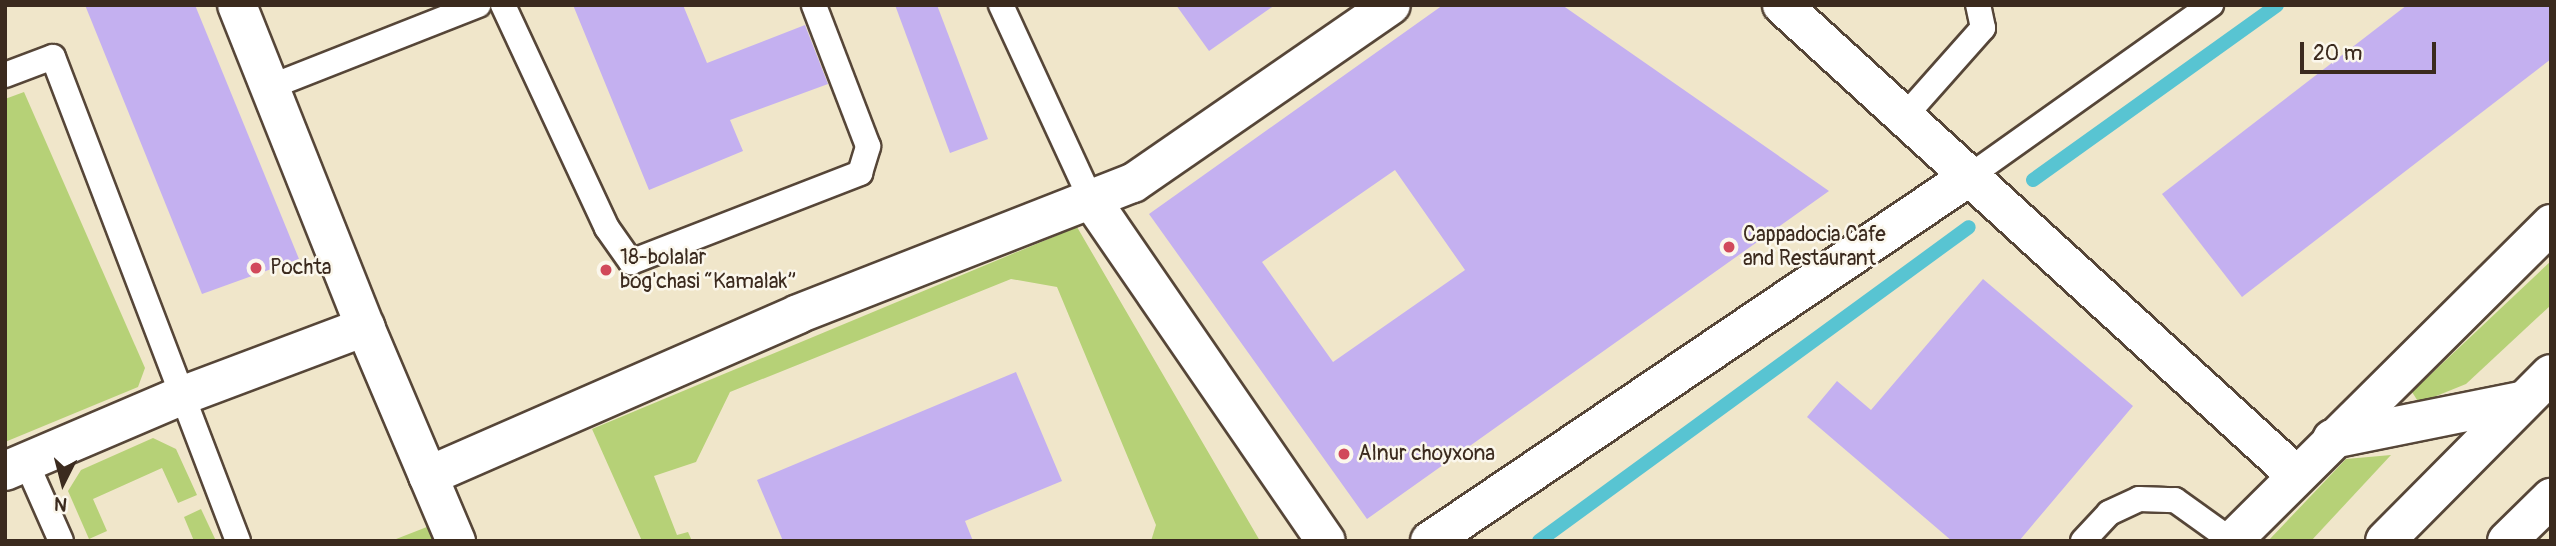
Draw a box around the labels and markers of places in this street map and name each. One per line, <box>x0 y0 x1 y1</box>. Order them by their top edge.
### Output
place label: Cappadocia Cafe and Restaurant <box>1743 222 1886 272</box>
marker: Cappadocia Cafe and Restaurant <box>1721 239 1737 255</box>
place label: 18-bolalar bog'chasi “Kamalak” <box>620 245 796 295</box>
place label: Pochta <box>270 255 332 281</box>
marker: Pochta <box>248 260 264 276</box>
marker: 18-bolalar bog'chasi “Kamalak” <box>598 262 614 278</box>
place label: Alnur choyxona <box>1358 441 1495 467</box>
marker: Alnur choyxona <box>1336 446 1352 462</box>

